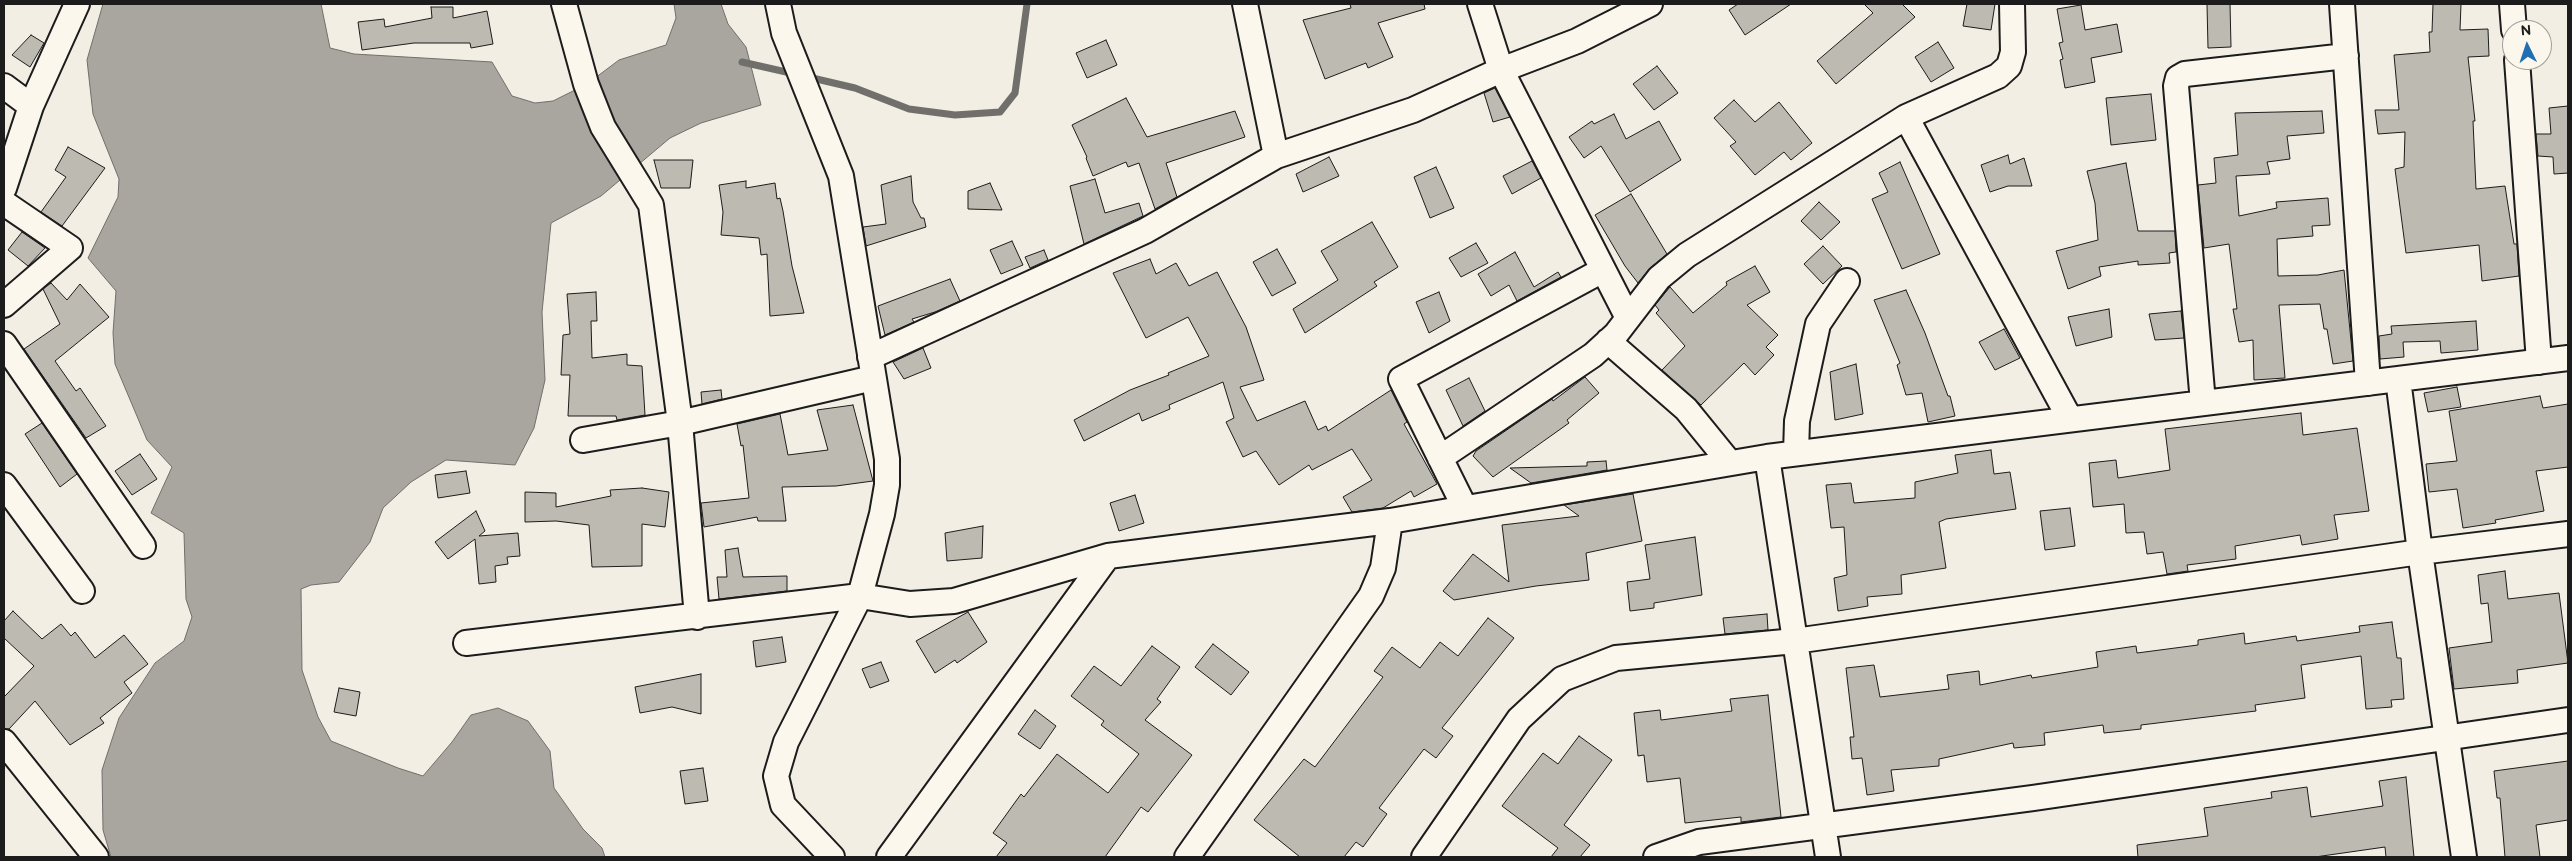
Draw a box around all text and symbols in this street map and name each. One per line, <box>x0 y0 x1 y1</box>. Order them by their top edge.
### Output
north arrow <box>2502 20 2552 70</box>
text: N <box>2520 22 2532 39</box>

